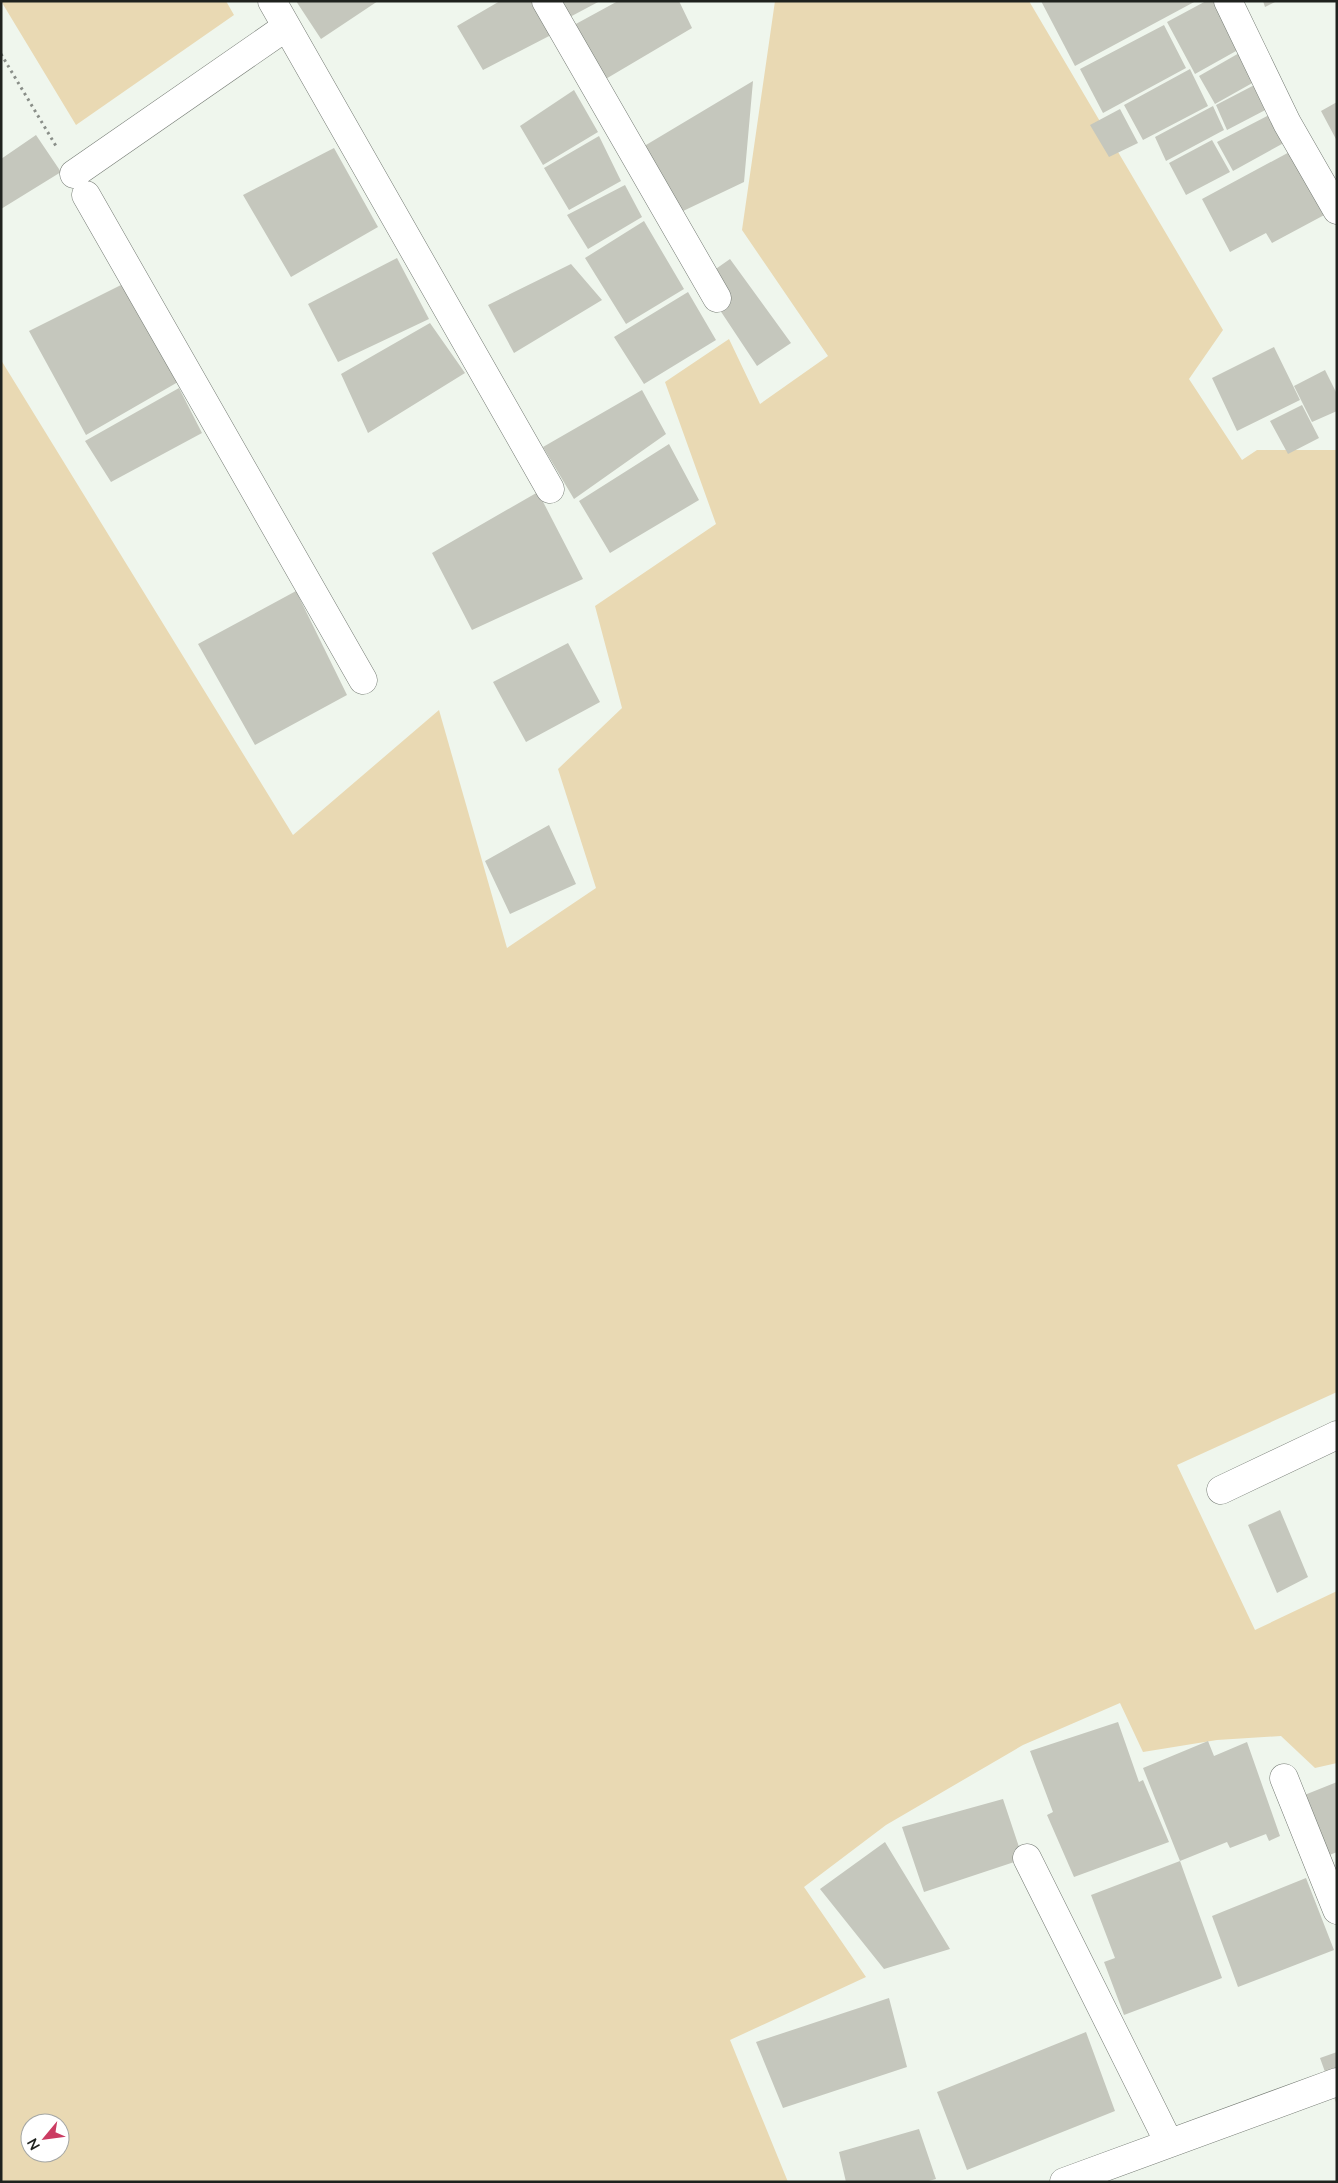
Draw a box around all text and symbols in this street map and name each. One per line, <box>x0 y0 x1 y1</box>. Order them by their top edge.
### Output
north arrow <box>20 2113 70 2163</box>
text: N <box>23 2136 43 2153</box>

